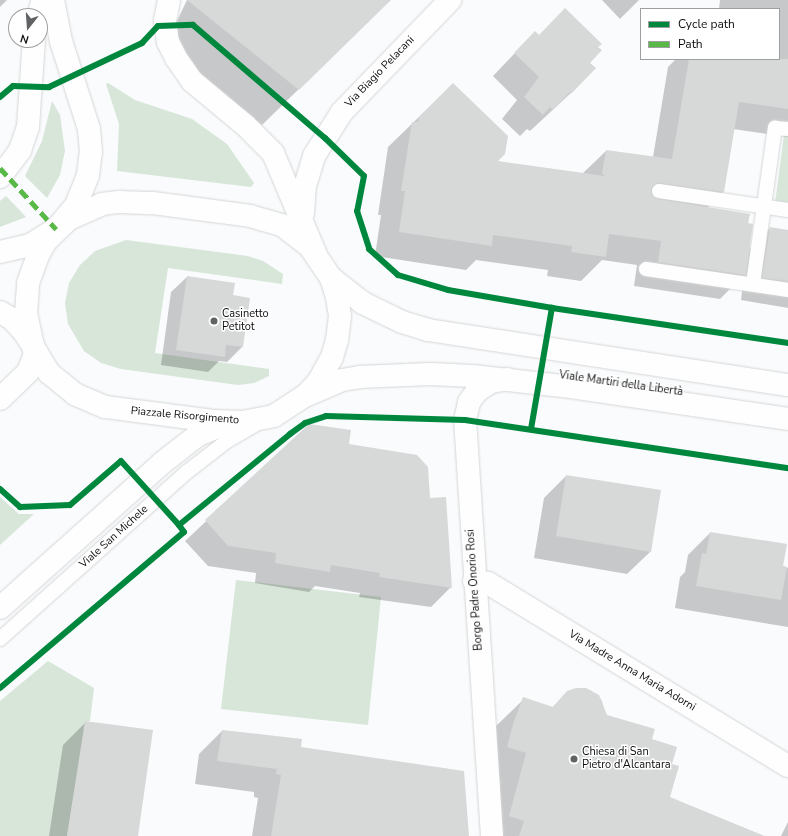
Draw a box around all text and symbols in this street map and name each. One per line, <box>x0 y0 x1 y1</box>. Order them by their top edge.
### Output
north arrow <box>8 8 48 48</box>
legend <box>640 8 780 60</box>
text: Cycle path <box>678 16 735 32</box>
text: N <box>19 31 31 47</box>
street label: Via Biagio Pelacani <box>343 34 417 110</box>
text: Path <box>678 36 703 52</box>
place label: Casinetto Petitot <box>222 308 269 334</box>
marker: Casinetto Petitot <box>209 316 219 326</box>
street label: Viale Martiri della Libertà <box>558 369 684 399</box>
street label: Piazzale Risorgimento <box>130 405 240 427</box>
street label: Viale San Michele <box>77 503 151 571</box>
street label: Borgo Padre Onorio Rosi <box>464 529 486 651</box>
street label: Via Madre Anna Maria Adorni <box>566 628 698 714</box>
place label: Chiesa di San Pietro d'Alcantara <box>582 746 671 772</box>
marker: Chiesa di San Pietro d'Alcantara <box>569 754 579 764</box>

